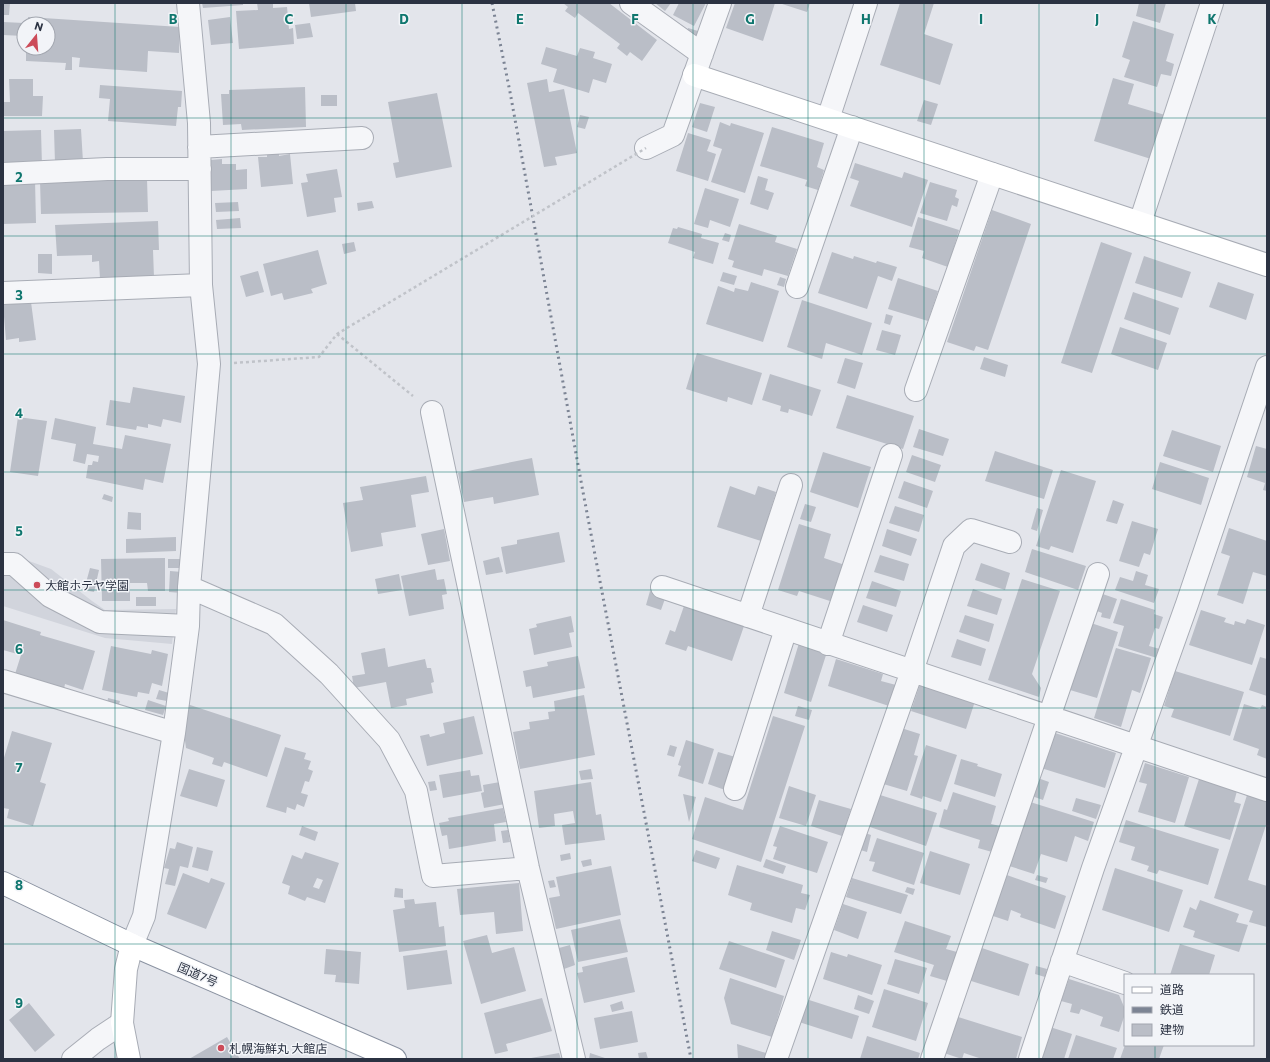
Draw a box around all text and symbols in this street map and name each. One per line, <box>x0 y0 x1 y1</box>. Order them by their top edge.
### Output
text: B <box>169 11 178 27</box>
text: C <box>285 11 294 27</box>
text: D <box>399 11 409 27</box>
text: E <box>516 11 524 27</box>
text: F <box>631 11 639 27</box>
text: G <box>745 11 755 27</box>
text: H <box>861 11 871 27</box>
text: I <box>979 11 983 27</box>
text: J <box>1095 11 1099 27</box>
text: K <box>1207 11 1217 27</box>
north arrow <box>16 16 56 56</box>
text: N <box>33 19 45 33</box>
text: 2 <box>15 169 23 185</box>
text: 3 <box>15 287 23 303</box>
text: 4 <box>15 405 23 421</box>
text: 5 <box>15 523 23 539</box>
place label: 大館ホテヤ学園 <box>45 578 129 592</box>
marker: 大館ホテヤ学園 <box>32 580 42 590</box>
text: 6 <box>15 641 23 657</box>
text: 7 <box>15 759 23 775</box>
text: 8 <box>15 877 23 893</box>
street label: 国道7号 <box>176 959 220 989</box>
legend <box>1124 974 1254 1046</box>
text: 道路 <box>1160 982 1184 996</box>
text: 9 <box>15 995 23 1011</box>
text: 鉄道 <box>1160 1002 1184 1016</box>
text: 建物 <box>1160 1022 1184 1036</box>
place label: 札幌海鮮丸 大館店 <box>229 1041 327 1055</box>
marker: 札幌海鮮丸 大館店 <box>216 1043 226 1053</box>

